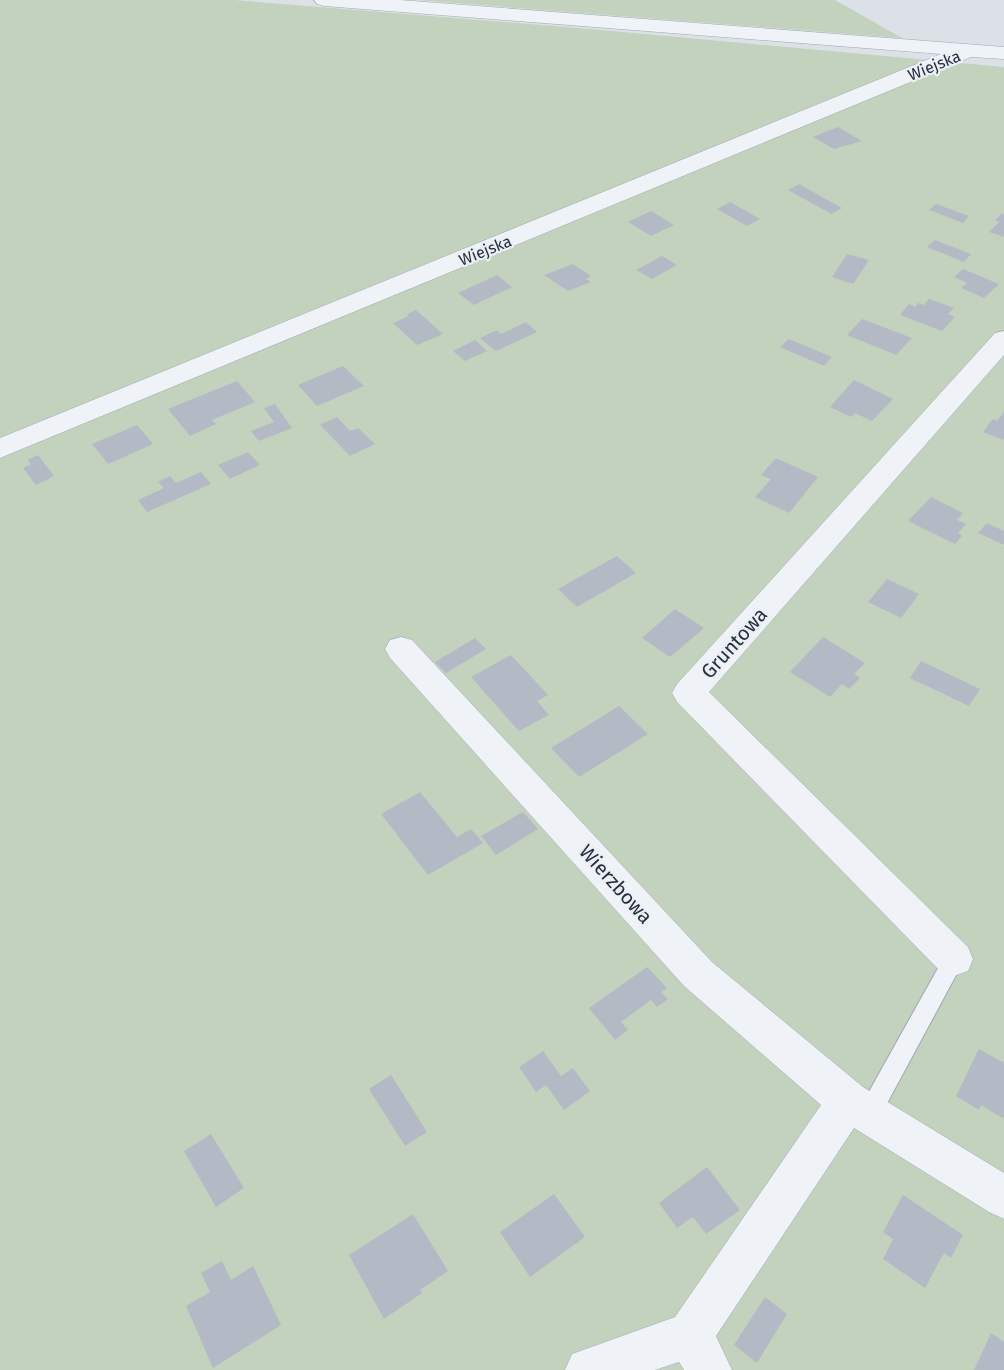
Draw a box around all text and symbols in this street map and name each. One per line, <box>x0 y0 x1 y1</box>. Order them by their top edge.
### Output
street label: Wiejska <box>905 46 963 85</box>
street label: Wiejska <box>456 231 514 270</box>
street label: Gruntowa <box>696 603 772 683</box>
street label: Wierzbowa <box>574 840 658 928</box>

